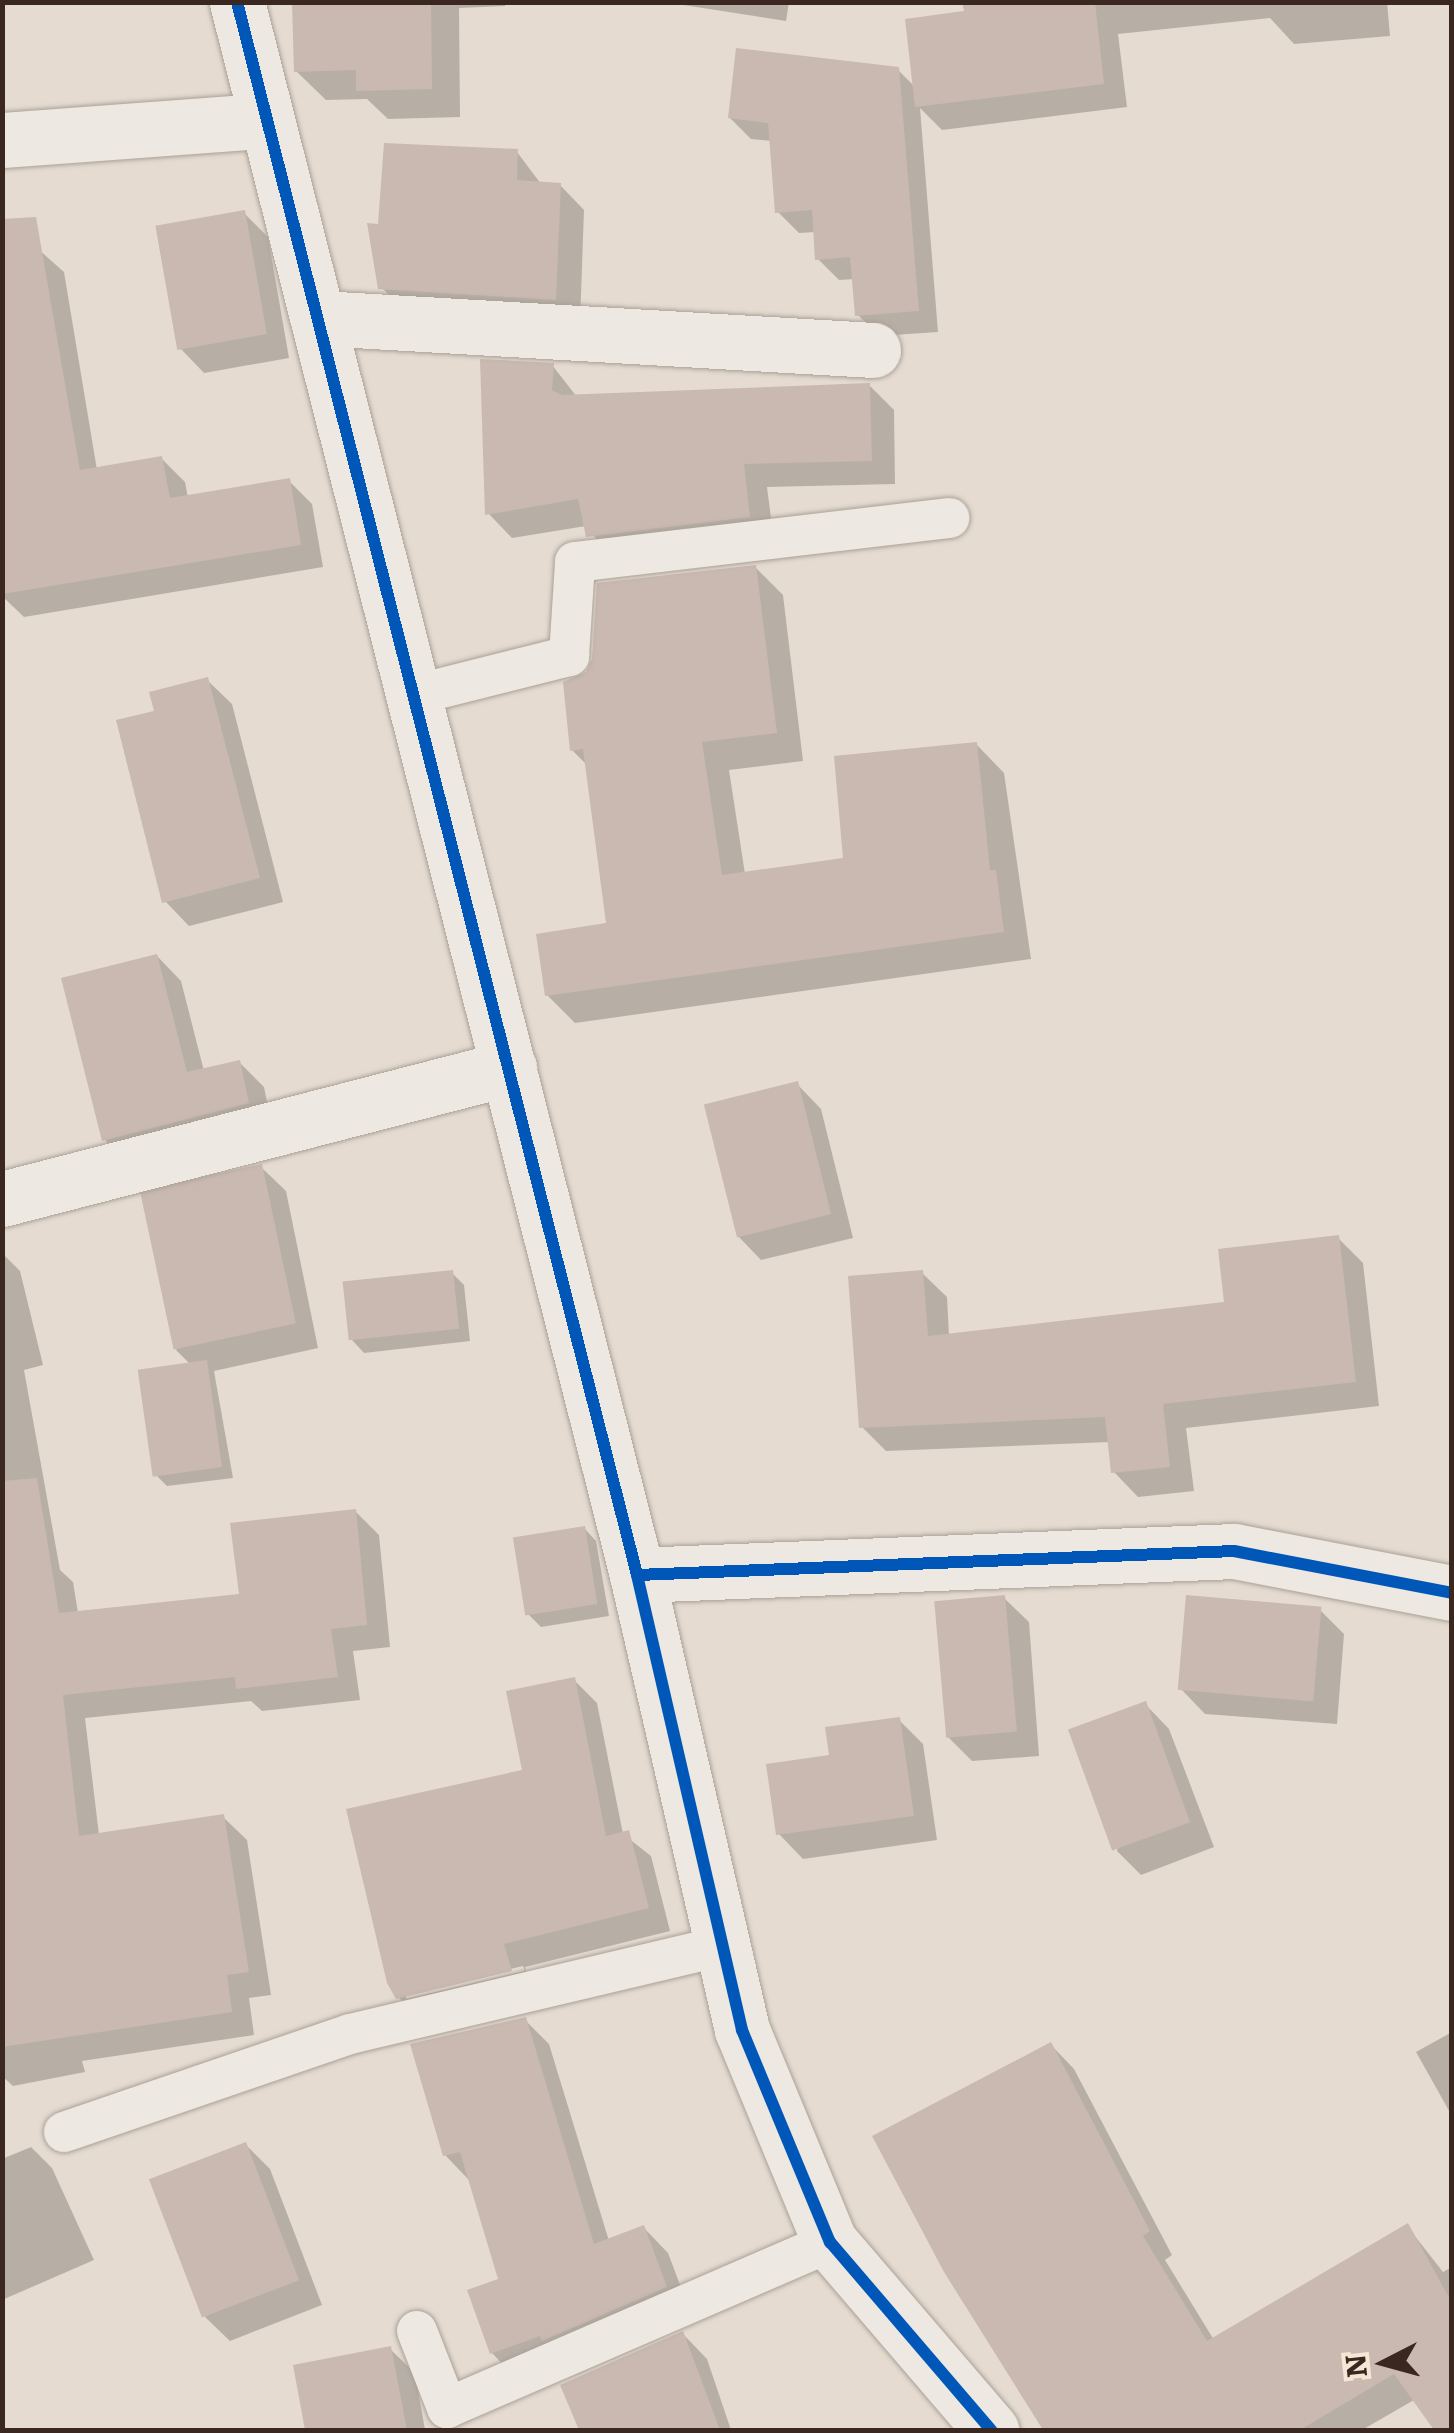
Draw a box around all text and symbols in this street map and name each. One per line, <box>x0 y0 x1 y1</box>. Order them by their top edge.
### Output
north arrow <box>1334 2313 1434 2413</box>
text: N <box>1332 2352 1376 2380</box>

